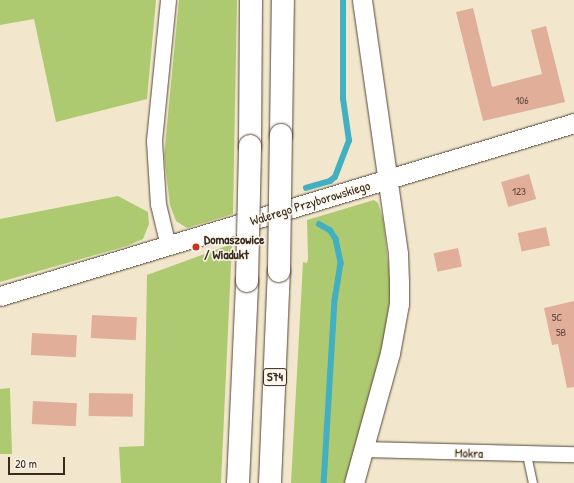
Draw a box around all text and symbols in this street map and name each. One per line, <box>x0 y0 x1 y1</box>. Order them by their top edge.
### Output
house number: 106 <box>515 93 529 107</box>
street label: Walerego Przyborowskiego <box>248 177 372 229</box>
house number: 123 <box>512 184 526 198</box>
place label: Domaszowice / Wiadukt <box>204 232 264 263</box>
marker: Domaszowice / Wiadukt <box>191 242 201 252</box>
house number: 5C <box>552 310 562 324</box>
house number: 5B <box>556 325 566 339</box>
road number: S74 <box>263 367 287 387</box>
street label: Mokra <box>455 445 483 461</box>
scale bar <box>10 449 67 475</box>
text: 20 m <box>15 455 37 472</box>

